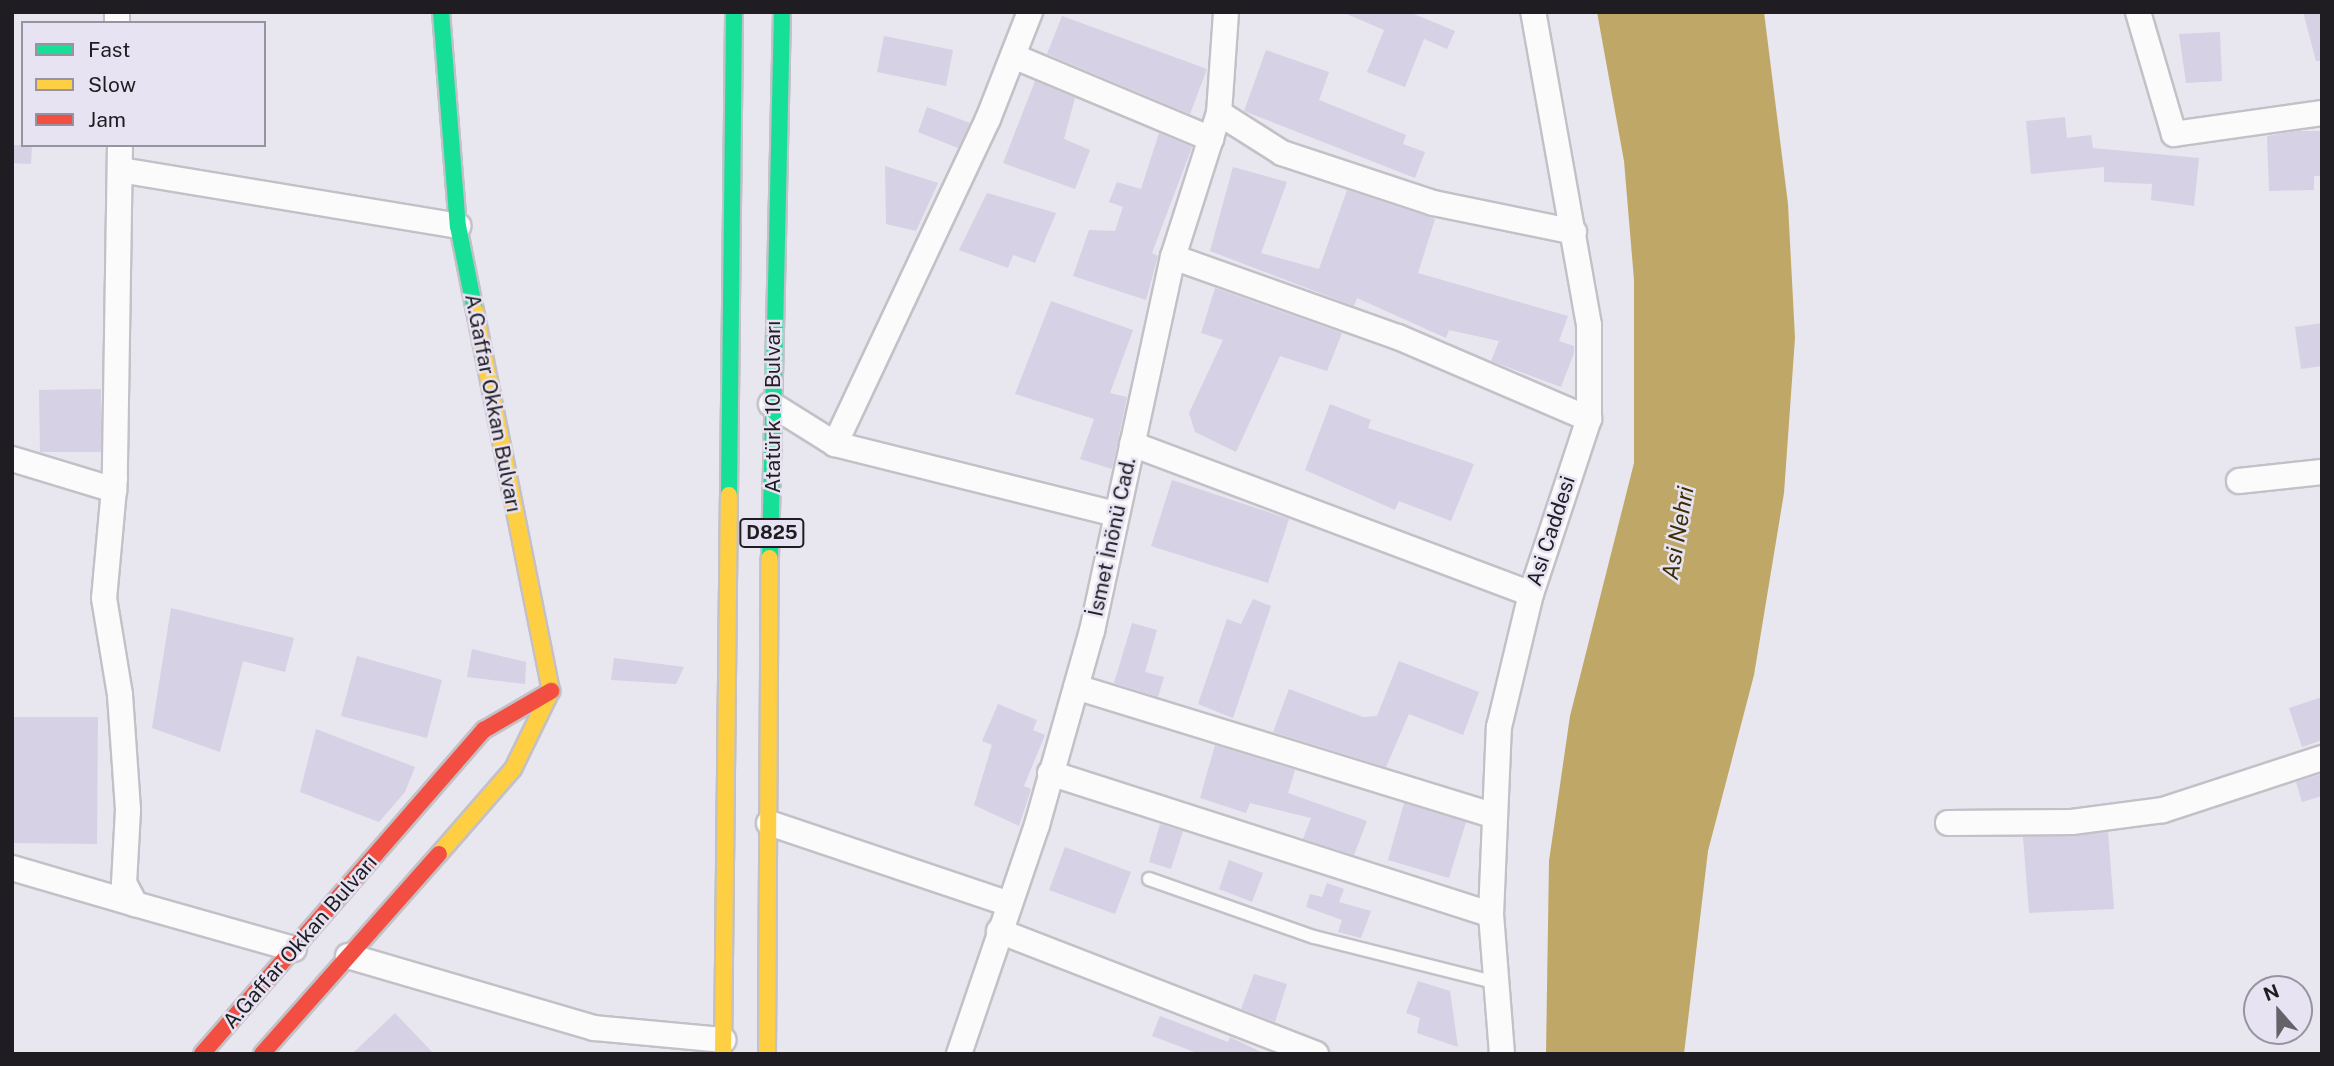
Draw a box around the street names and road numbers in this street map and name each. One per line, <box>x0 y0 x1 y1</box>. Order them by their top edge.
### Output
street label: A.Gaffar Okkan Bulvarı <box>459 292 527 514</box>
street label: Atatürk 10 Bulvarı <box>760 321 786 493</box>
street label: İsmet İnönü Cad. <box>1083 455 1141 619</box>
street label: Asi Caddesi <box>1521 473 1581 589</box>
road number: D825 <box>739 518 805 548</box>
street label: A.Gaffar Okkan Bulvarı <box>218 850 382 1034</box>

